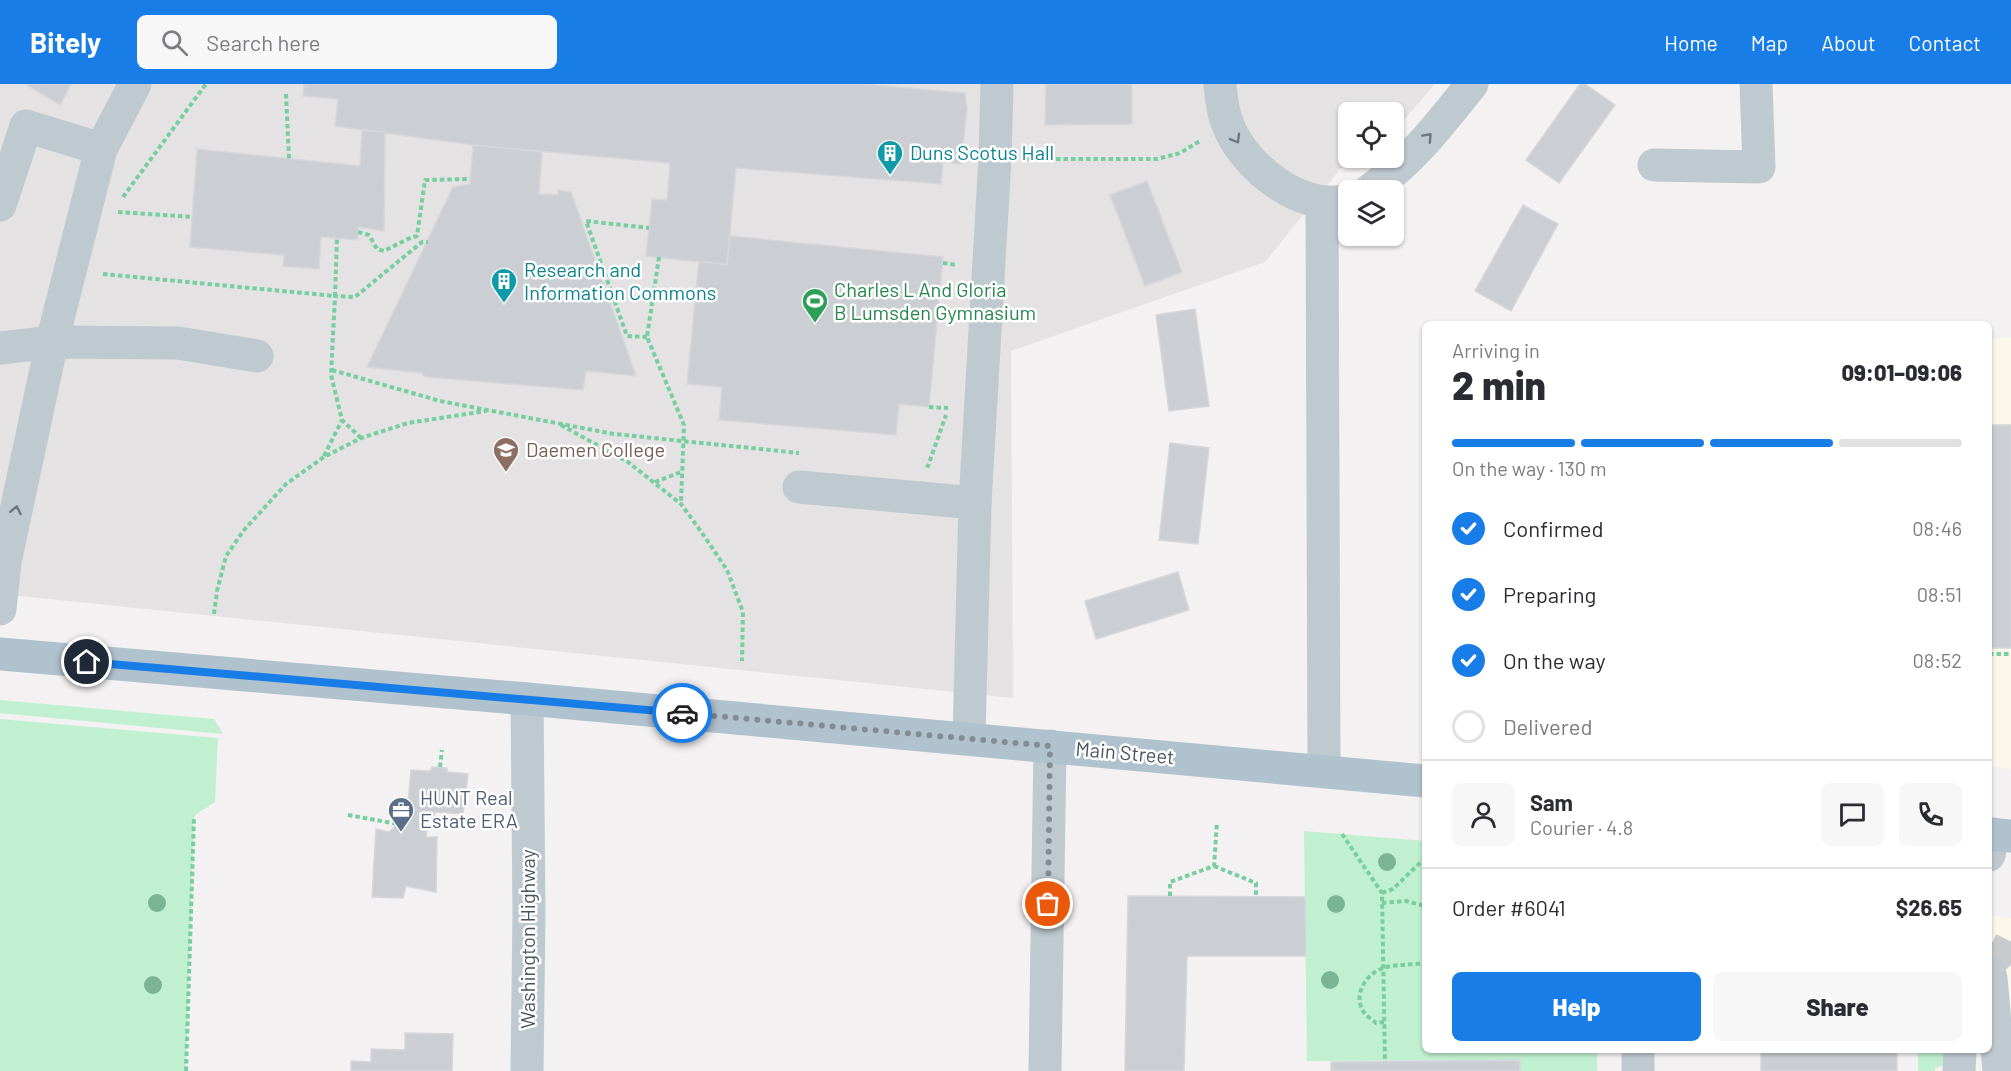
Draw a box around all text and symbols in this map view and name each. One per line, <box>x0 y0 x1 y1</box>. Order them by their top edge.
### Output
search box <box>137 15 557 69</box>
text: Bitely <box>30 25 101 59</box>
icon: search <box>158 26 191 59</box>
text: Search here <box>206 29 321 55</box>
text: Home <box>1664 30 1718 55</box>
text: Map <box>1751 30 1788 55</box>
text: About <box>1821 30 1876 55</box>
text: Contact <box>1909 30 1981 55</box>
map controls <box>1338 102 1404 246</box>
button: locate <box>1338 102 1404 168</box>
one-way arrow <box>1229 133 1240 144</box>
one-way arrow <box>1421 133 1432 144</box>
building icon: Duns Scotus Hall <box>875 138 905 176</box>
place label: Duns Scotus Hall <box>910 140 1054 164</box>
button: layers <box>1338 180 1404 246</box>
place label: Research and Information Commons <box>524 257 716 304</box>
building icon: Research and Information Commons <box>489 266 519 304</box>
place label: Charles L And Gloria B Lumsden Gymnasium <box>834 277 1036 324</box>
sports icon: Charles L And Gloria B Lumsden Gymnasium <box>800 286 830 324</box>
text: Arriving in <box>1452 338 1540 362</box>
text: 09:01–09:06 <box>1841 359 1962 385</box>
text: 2 min <box>1452 361 1546 408</box>
school or university icon: Daemen College <box>491 435 521 473</box>
place label: Daemen College <box>526 437 665 461</box>
text: On the way · 130 m <box>1452 456 1607 480</box>
one-way arrow <box>9 505 22 515</box>
icon: check <box>1452 512 1485 545</box>
text: Confirmed <box>1503 515 1603 541</box>
text: 08:46 <box>1912 516 1962 540</box>
icon: check <box>1452 578 1485 611</box>
text: Preparing <box>1503 581 1596 607</box>
text: 08:51 <box>1917 582 1962 606</box>
pin <box>61 636 112 687</box>
icon: check <box>1452 644 1485 677</box>
icon: home <box>70 645 103 678</box>
text: On the way <box>1503 647 1606 673</box>
text: 08:52 <box>1913 648 1962 672</box>
courier <box>652 683 712 743</box>
icon: car <box>666 697 699 730</box>
text: Delivered <box>1503 713 1592 739</box>
street label: Main Street <box>1075 736 1175 768</box>
button: person <box>1452 783 1515 846</box>
button: chat <box>1821 783 1884 846</box>
button: phone <box>1899 783 1962 846</box>
place label: HUNT Real Estate ERA <box>420 785 518 832</box>
text: Sam <box>1530 789 1573 815</box>
office icon: HUNT Real Estate ERA <box>386 795 416 833</box>
text: Courier · 4.8 <box>1530 815 1633 839</box>
street label: Washington Highway <box>515 849 539 1029</box>
pin <box>1022 878 1073 929</box>
icon: bag <box>1031 887 1064 920</box>
text: Order #6041 <box>1452 894 1566 920</box>
text: $26.65 <box>1896 894 1962 920</box>
button: Help <box>1452 972 1701 1041</box>
button: Share <box>1713 972 1962 1041</box>

